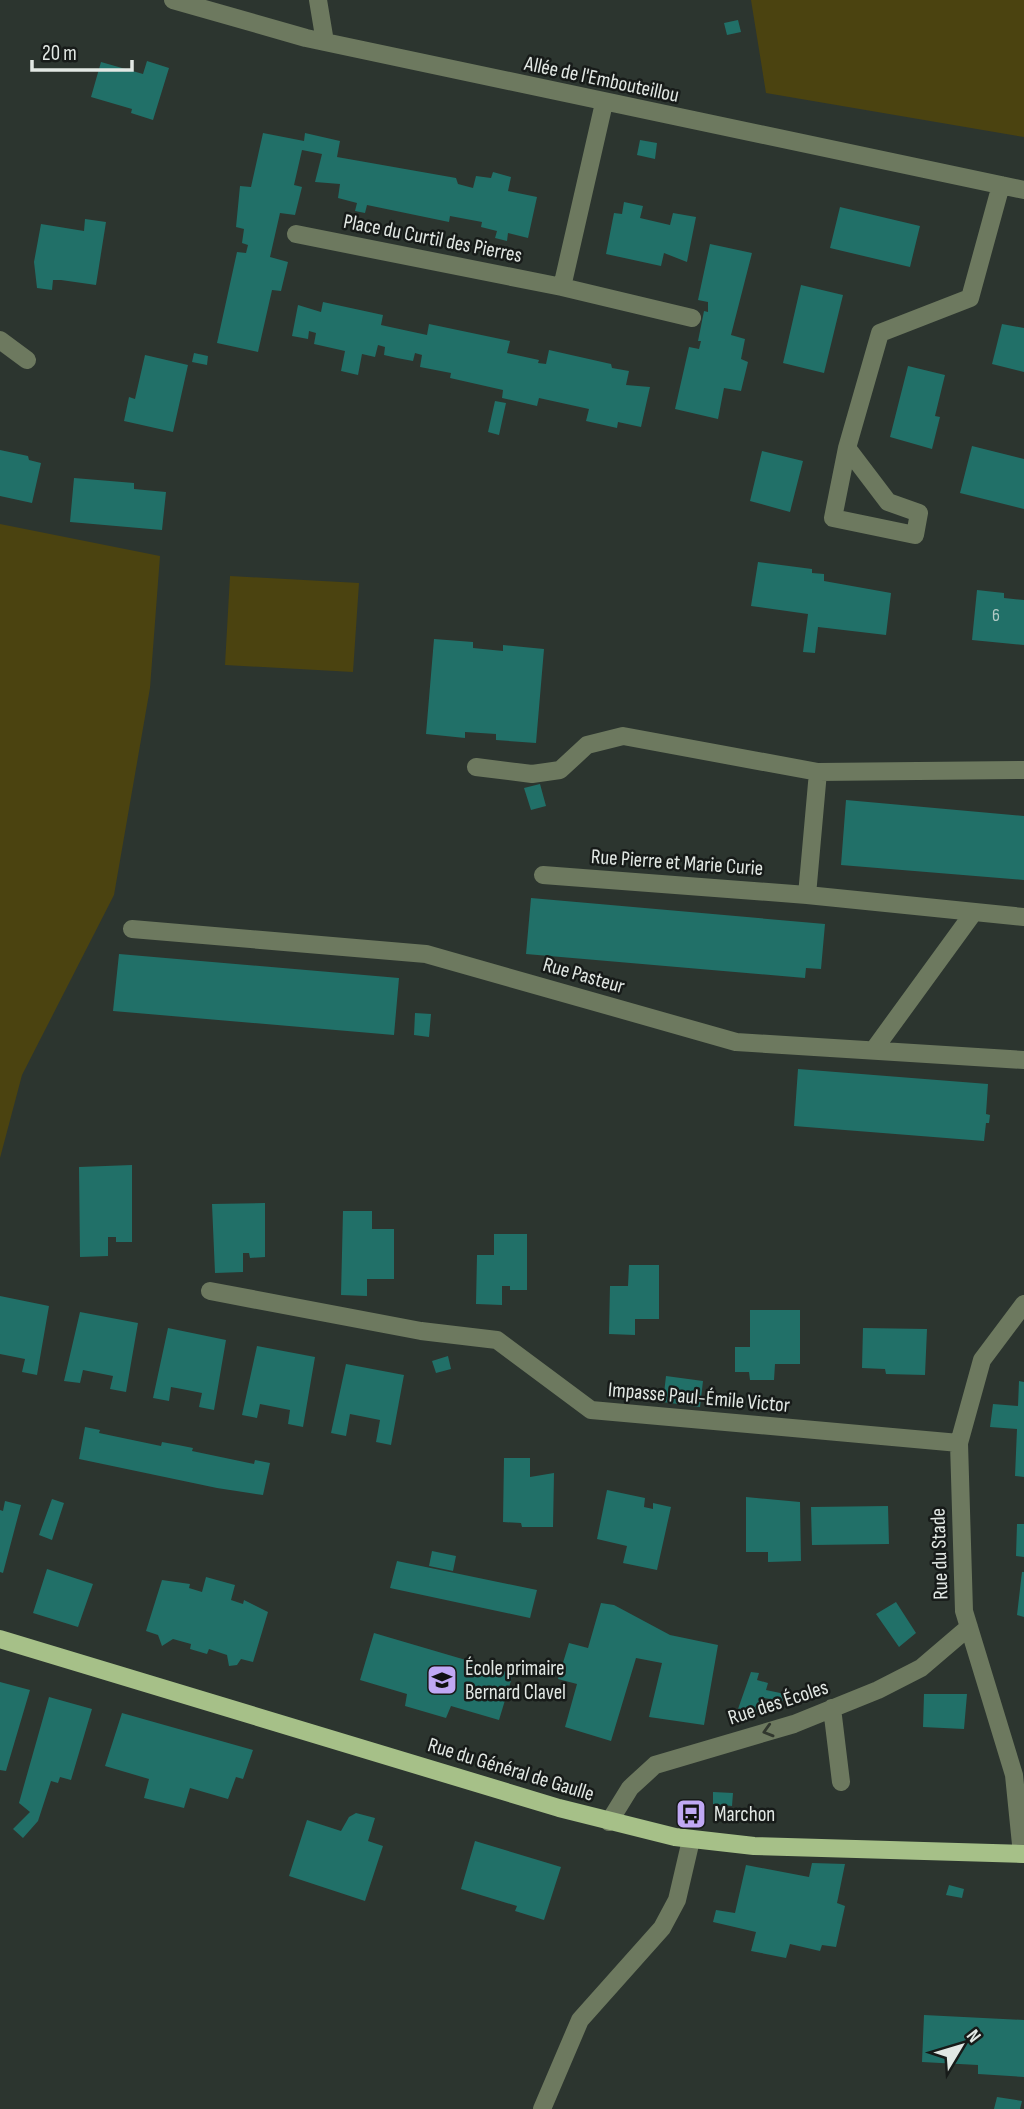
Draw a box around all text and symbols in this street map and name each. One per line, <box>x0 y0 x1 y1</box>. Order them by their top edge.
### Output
scale bar <box>32 28 131 72</box>
text: 20 m <box>42 41 77 66</box>
street label: Allée de l'Embouteillou <box>521 51 681 108</box>
street label: Place du Curtil des Pierres <box>341 209 524 268</box>
house number: 6 <box>992 605 1000 626</box>
street label: Rue Pierre et Marie Curie <box>590 844 764 881</box>
street label: Rue Pasteur <box>540 952 628 999</box>
street label: Impasse Paul-Émile Victor <box>607 1377 791 1418</box>
street label: Rue du Stade <box>925 1508 954 1600</box>
place label: École primaire Bernard Clavel <box>465 1656 566 1705</box>
school or university icon: École primaire Bernard Clavel <box>425 1663 459 1697</box>
street label: Rue des Écoles <box>725 1675 831 1730</box>
one-way arrow <box>762 1723 774 1738</box>
street label: Rue du Général de Gaulle <box>425 1732 597 1807</box>
bus stop icon: Marchon <box>674 1797 708 1831</box>
place label: Marchon <box>714 1802 775 1827</box>
north arrow <box>926 2011 996 2081</box>
text: N <box>961 2025 985 2048</box>

